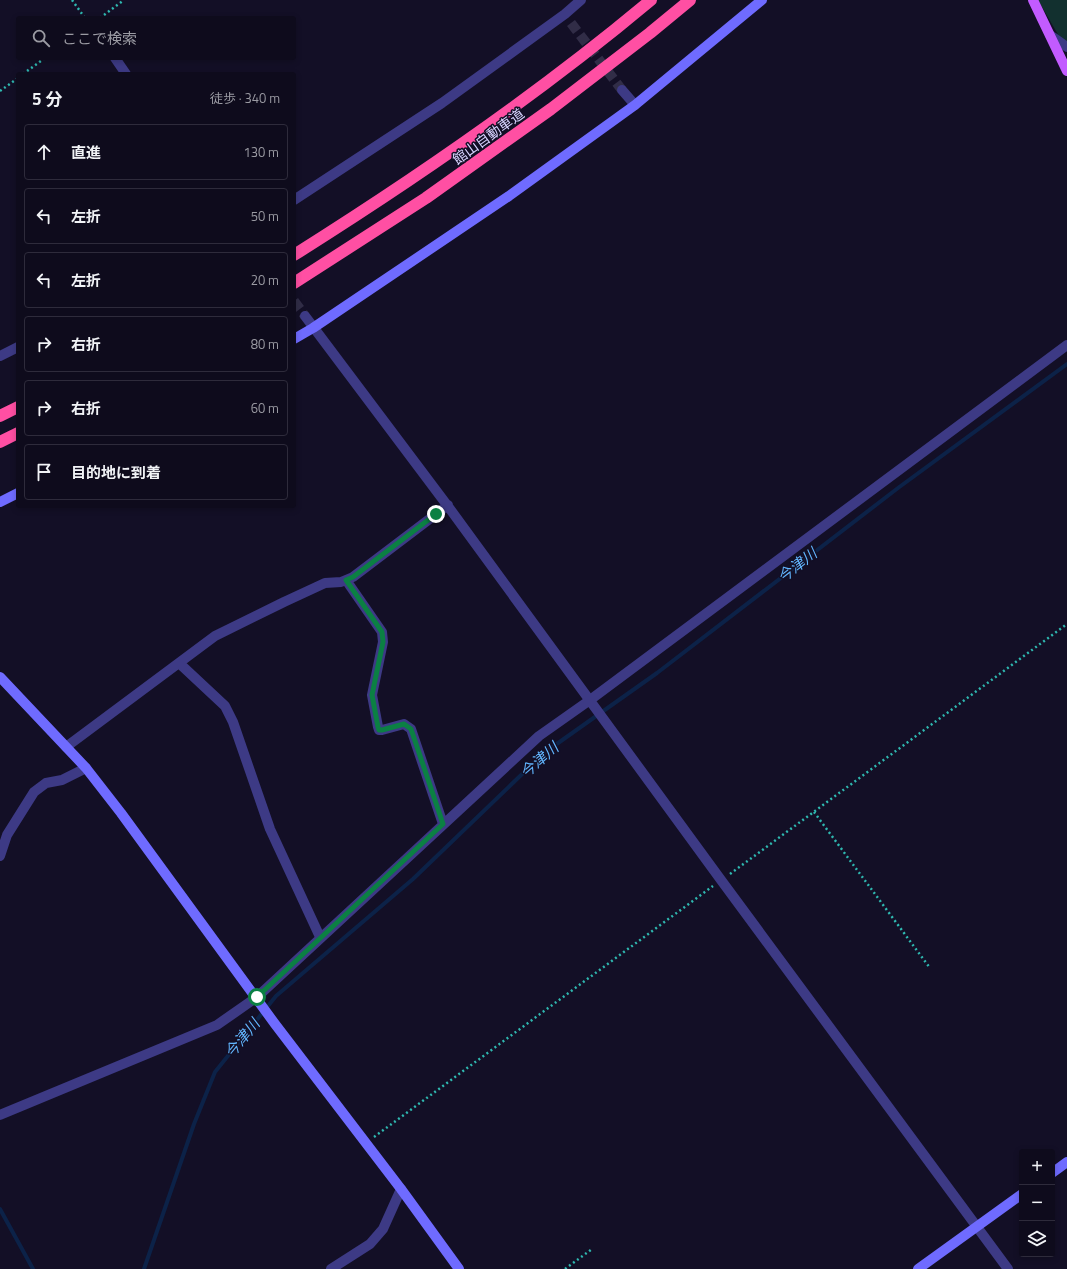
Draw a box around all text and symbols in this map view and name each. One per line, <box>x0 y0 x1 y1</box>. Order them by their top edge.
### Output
search box <box>16 16 296 60</box>
icon: search <box>30 27 52 49</box>
text: ここで検索 <box>62 27 137 50</box>
text: 5 分 <box>32 86 62 112</box>
text: 徒歩 · 340 m <box>210 88 280 108</box>
street label: 館山自動車道 <box>448 103 528 169</box>
icon: ahead <box>33 141 55 163</box>
text: 直進 <box>71 141 101 164</box>
text: 130 m <box>243 142 279 162</box>
icon: left <box>33 205 55 227</box>
text: 左折 <box>71 205 101 228</box>
text: 50 m <box>251 206 279 226</box>
icon: left <box>33 269 55 291</box>
text: 左折 <box>71 269 101 292</box>
text: 20 m <box>251 270 279 290</box>
icon: right <box>33 333 55 355</box>
text: 右折 <box>71 333 101 356</box>
text: 80 m <box>251 334 279 354</box>
icon: right <box>33 397 55 419</box>
text: 右折 <box>71 397 101 420</box>
text: 60 m <box>251 398 279 418</box>
icon: arrive <box>33 461 55 483</box>
text: 目的地に到着 <box>71 461 161 484</box>
route end <box>427 505 445 523</box>
water label: 今津川 <box>772 541 823 588</box>
water label: 今津川 <box>514 735 565 783</box>
route start <box>248 988 266 1006</box>
water label: 今津川 <box>219 1012 266 1063</box>
map controls <box>1019 1149 1055 1257</box>
button: + <box>1019 1149 1055 1185</box>
button: − <box>1019 1185 1055 1221</box>
button: layers <box>1019 1221 1055 1257</box>

